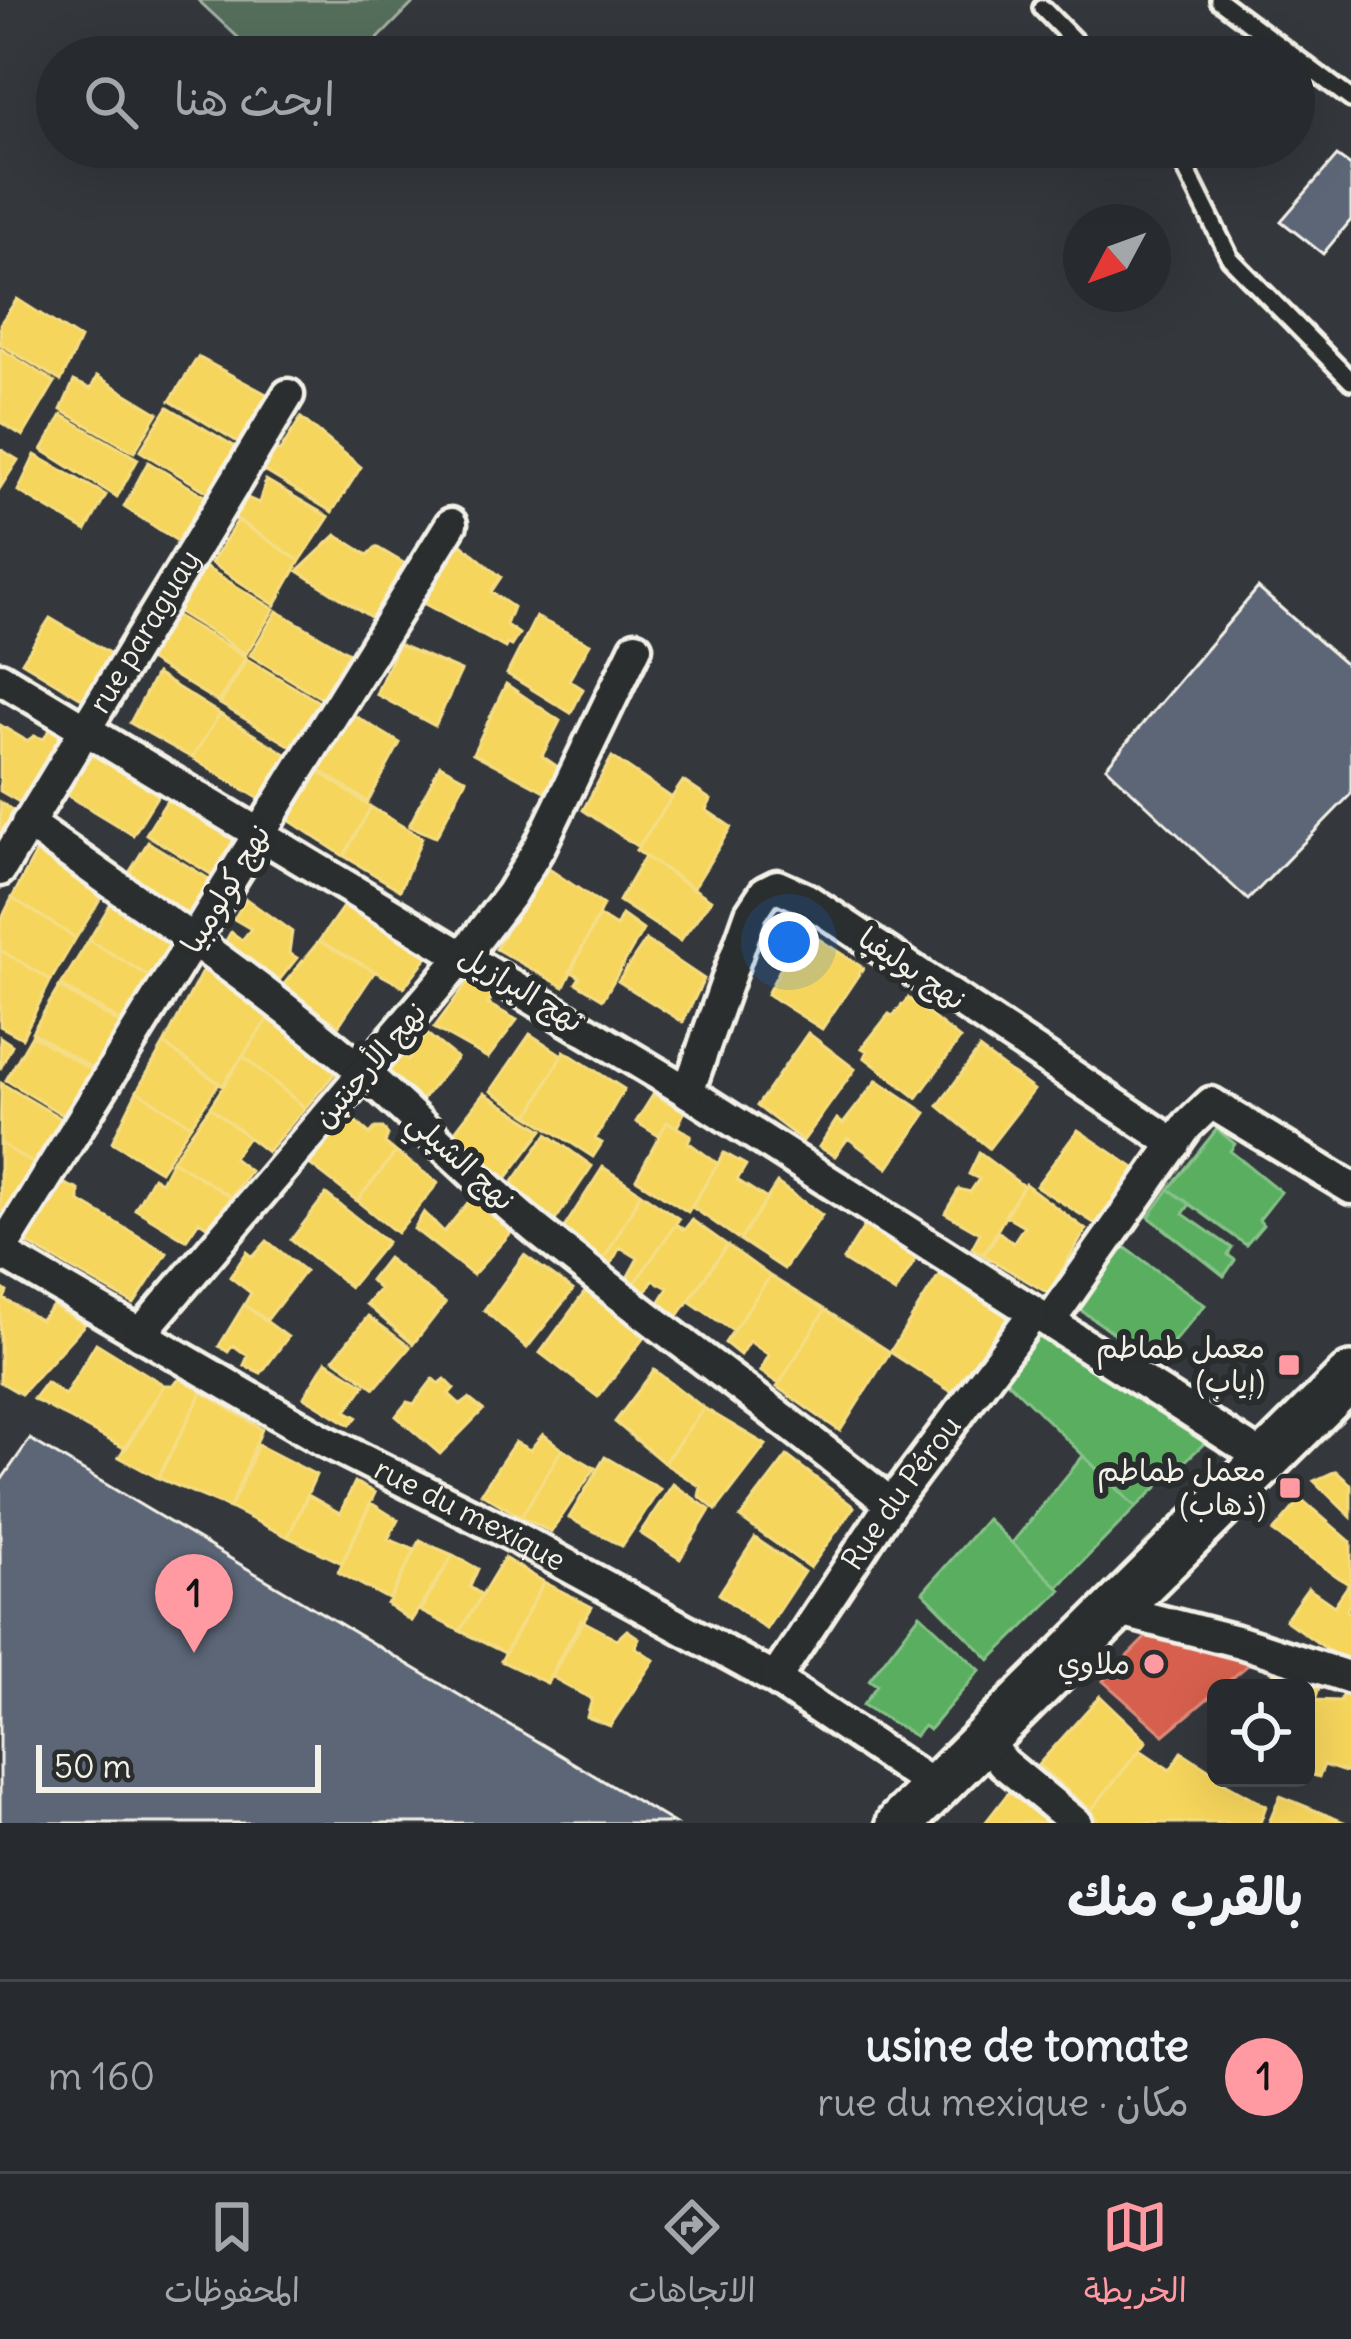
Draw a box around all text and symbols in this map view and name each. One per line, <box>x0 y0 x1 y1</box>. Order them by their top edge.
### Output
search box <box>36 36 1315 168</box>
icon: search <box>78 69 144 135</box>
text: ابحث هنا <box>174 71 335 127</box>
north arrow <box>1063 204 1171 312</box>
street label: rue paraguay <box>80 542 208 720</box>
street label: نهج كولومبيا <box>172 817 280 961</box>
your location <box>759 912 819 972</box>
street label: نهج بوليفيا <box>850 918 974 1020</box>
street label: نهج البرازيل <box>451 936 591 1042</box>
street label: نهج الأرجنتين <box>304 994 436 1136</box>
street label: نهج الشيلي <box>395 1102 523 1224</box>
place label: معمل طماطم (إياب) <box>1096 1328 1265 1400</box>
marker: معمل طماطم (إياب) <box>1276 1352 1302 1378</box>
street label: Rue du Pérou <box>833 1407 969 1577</box>
street label: rue du mexique <box>369 1449 572 1579</box>
place label: معمل طماطم (ذهاب) <box>1097 1451 1266 1523</box>
marker: معمل طماطم (ذهاب) <box>1277 1475 1303 1501</box>
pin: 1 <box>155 1554 233 1653</box>
place label: ملاوي <box>1058 1644 1130 1685</box>
marker: ملاوي <box>1141 1651 1167 1677</box>
map controls <box>1207 1679 1315 1787</box>
button: locate <box>1207 1679 1315 1787</box>
scale bar <box>36 1739 321 1792</box>
text: 50 m <box>54 1745 131 1787</box>
text: بالقرب منك <box>1067 1865 1303 1929</box>
text: usine de tomate <box>865 2017 1189 2073</box>
text: 160 m <box>48 2052 155 2101</box>
text: 1 <box>1256 2052 1272 2101</box>
text: مكان · rue du mexique <box>817 2078 1189 2127</box>
tab: المحفوظات <box>164 2194 300 2320</box>
tab: الاتجاهات <box>628 2194 756 2320</box>
tab: الخريطة <box>1084 2194 1187 2320</box>

